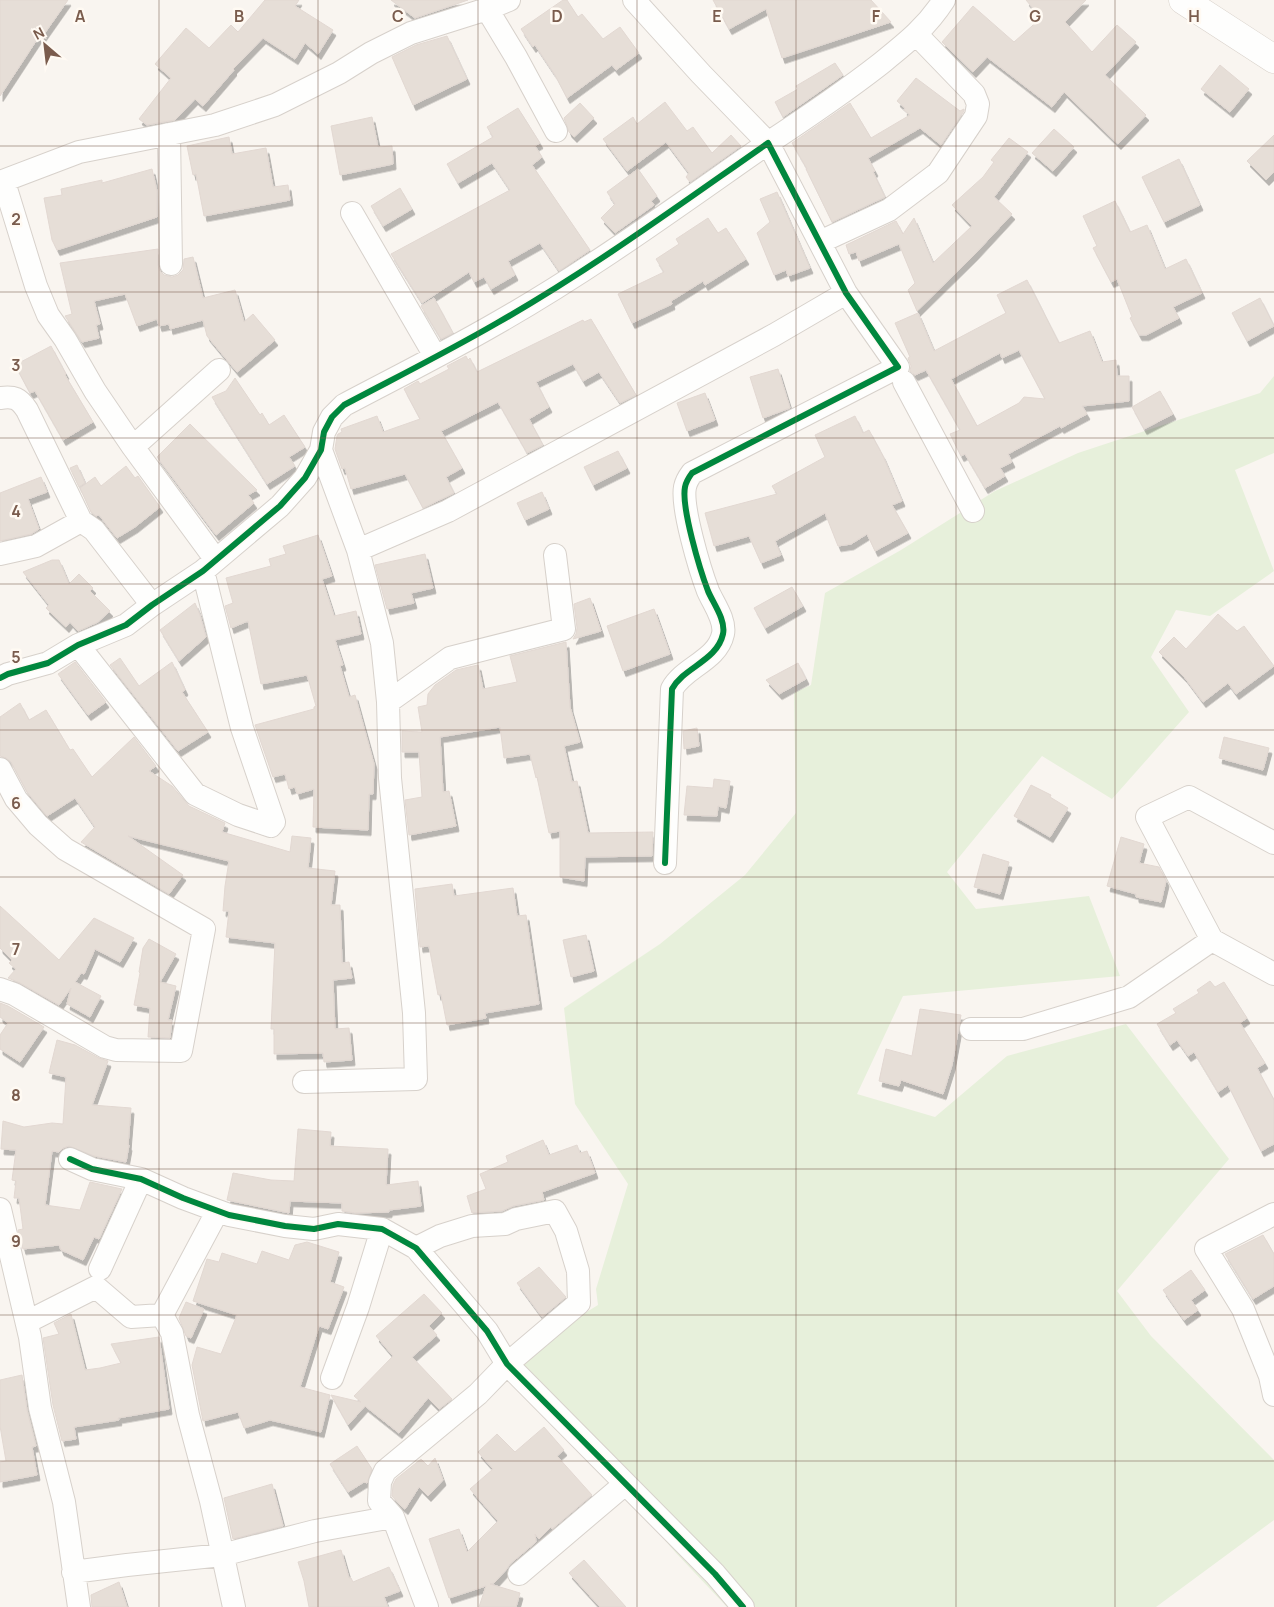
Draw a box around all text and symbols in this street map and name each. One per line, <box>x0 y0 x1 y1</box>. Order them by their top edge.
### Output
text: A <box>75 5 86 27</box>
text: B <box>234 5 244 27</box>
text: C <box>392 5 404 27</box>
text: D <box>551 5 563 27</box>
text: E <box>712 5 722 27</box>
text: F <box>872 5 881 27</box>
text: G <box>1029 5 1041 27</box>
text: H <box>1188 5 1200 27</box>
north arrow <box>20 20 70 70</box>
text: N <box>30 22 48 44</box>
text: 2 <box>11 208 21 230</box>
text: 3 <box>11 354 21 376</box>
text: 4 <box>11 500 21 522</box>
text: 5 <box>11 646 21 668</box>
text: 6 <box>11 792 21 814</box>
text: 7 <box>12 938 20 960</box>
text: 8 <box>11 1084 21 1106</box>
text: 9 <box>11 1230 21 1252</box>

